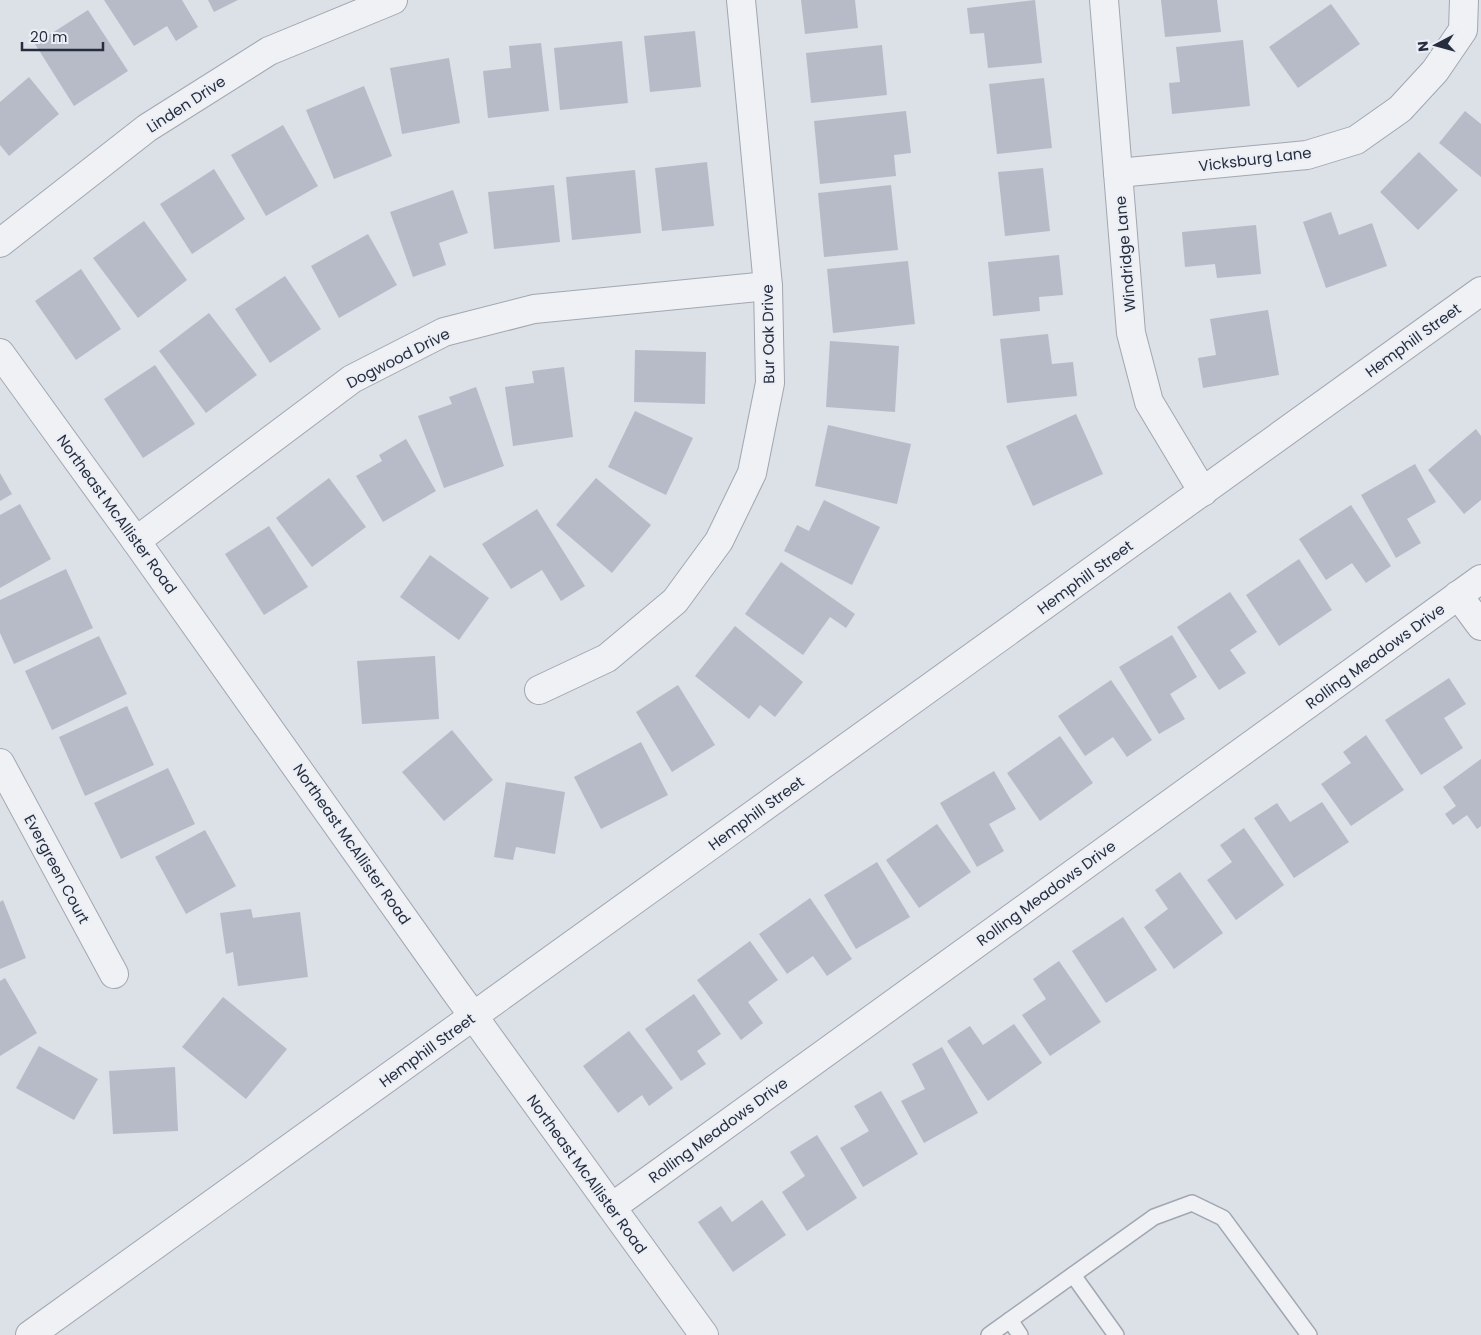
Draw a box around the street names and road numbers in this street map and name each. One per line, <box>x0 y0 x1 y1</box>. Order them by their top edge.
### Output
street label: Linden Drive <box>142 71 230 137</box>
street label: Vicksburg Lane <box>1197 142 1313 176</box>
street label: Windridge Lane <box>1109 195 1141 313</box>
street label: Bur Oak Drive <box>757 284 779 384</box>
street label: Hemphill Street <box>1361 298 1465 382</box>
street label: Dogwood Drive <box>343 323 453 393</box>
street label: Northeast McAllister Road <box>52 430 182 598</box>
street label: Hemphill Street <box>1033 535 1137 619</box>
street label: Rolling Meadows Drive <box>1301 598 1449 714</box>
street label: Northeast McAllister Road <box>288 759 416 929</box>
street label: Hemphill Street <box>704 771 808 855</box>
street label: Evergreen Court <box>19 811 95 927</box>
street label: Rolling Meadows Drive <box>972 835 1120 951</box>
street label: Hemphill Street <box>375 1008 479 1092</box>
street label: Rolling Meadows Drive <box>644 1072 792 1188</box>
street label: Northeast McAllister Road <box>522 1090 652 1258</box>

